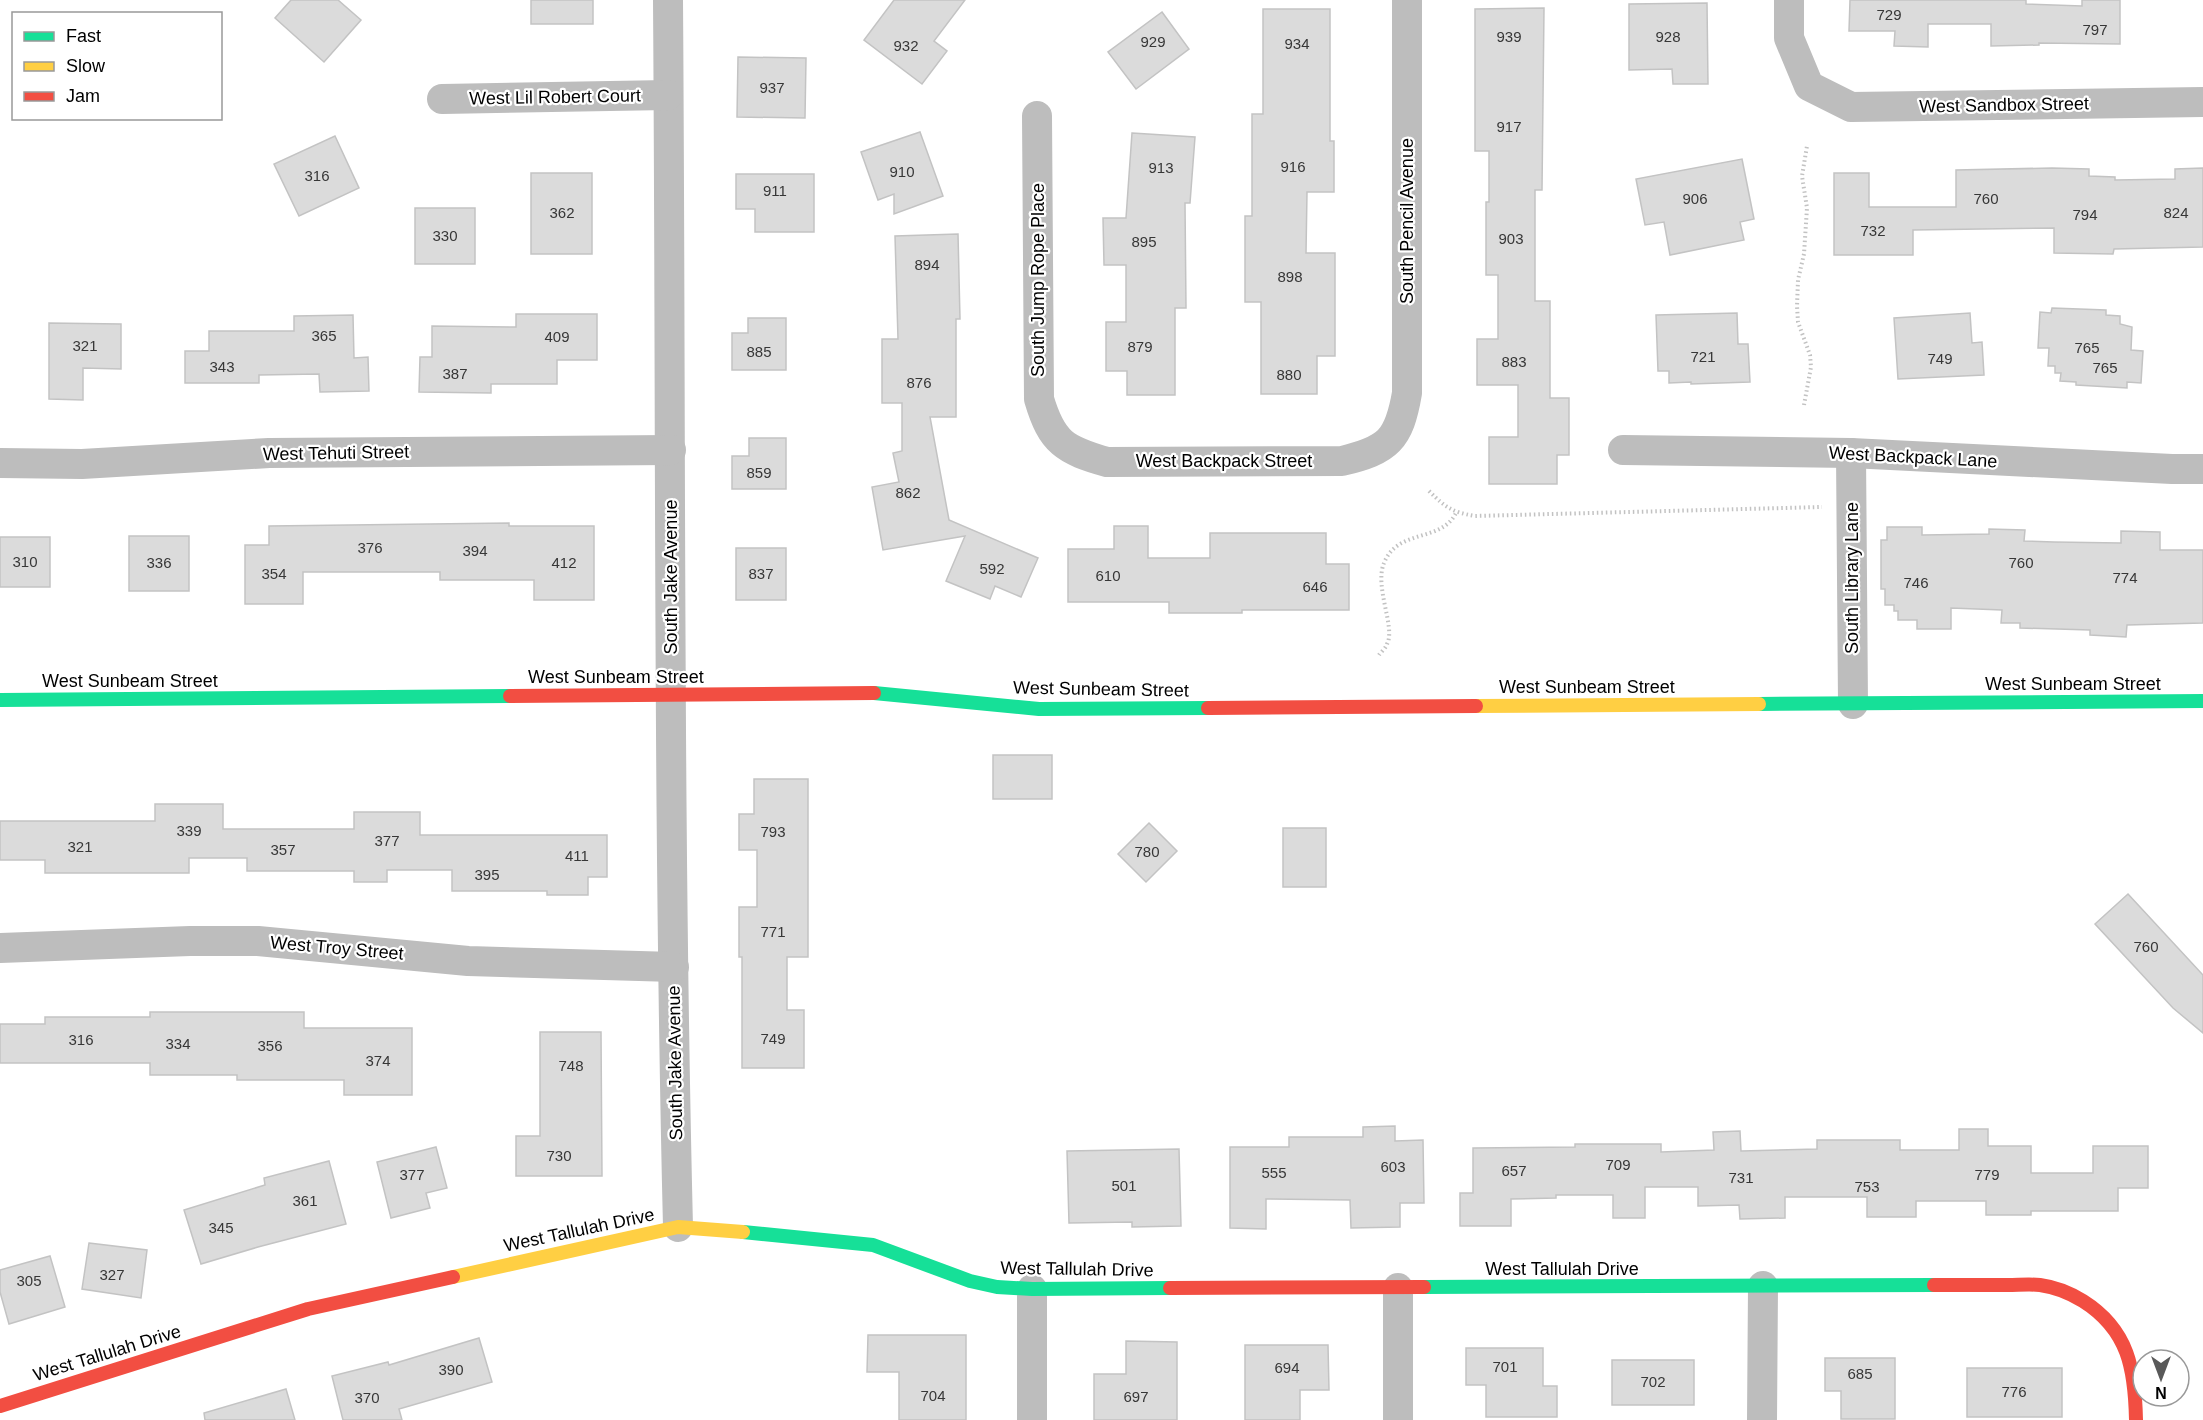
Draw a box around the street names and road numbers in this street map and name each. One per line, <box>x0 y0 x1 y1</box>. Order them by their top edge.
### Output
street label: West Lil Robert Court <box>469 86 641 108</box>
street label: West Sandbox Street <box>1919 94 2089 116</box>
street label: South Pencil Avenue <box>1397 138 1417 304</box>
street label: South Jump Rope Place <box>1028 183 1048 377</box>
street label: West Tehuti Street <box>263 442 409 464</box>
street label: West Backpack Lane <box>1828 443 1998 471</box>
street label: West Backpack Street <box>1136 451 1312 471</box>
street label: South Jake Avenue <box>661 500 681 654</box>
street label: South Library Lane <box>1842 502 1862 654</box>
street label: West Sunbeam Street <box>528 667 704 687</box>
street label: West Sunbeam Street <box>42 671 218 691</box>
street label: West Sunbeam Street <box>1985 674 2161 694</box>
street label: West Sunbeam Street <box>1013 677 1189 701</box>
street label: West Sunbeam Street <box>1499 677 1675 697</box>
street label: West Troy Street <box>270 932 404 964</box>
street label: South Jake Avenue <box>664 985 686 1141</box>
street label: West Tallulah Drive <box>502 1204 656 1256</box>
street label: West Tallulah Drive <box>1000 1258 1154 1280</box>
street label: West Tallulah Drive <box>1485 1259 1639 1279</box>
street label: West Tallulah Drive <box>31 1321 183 1385</box>

